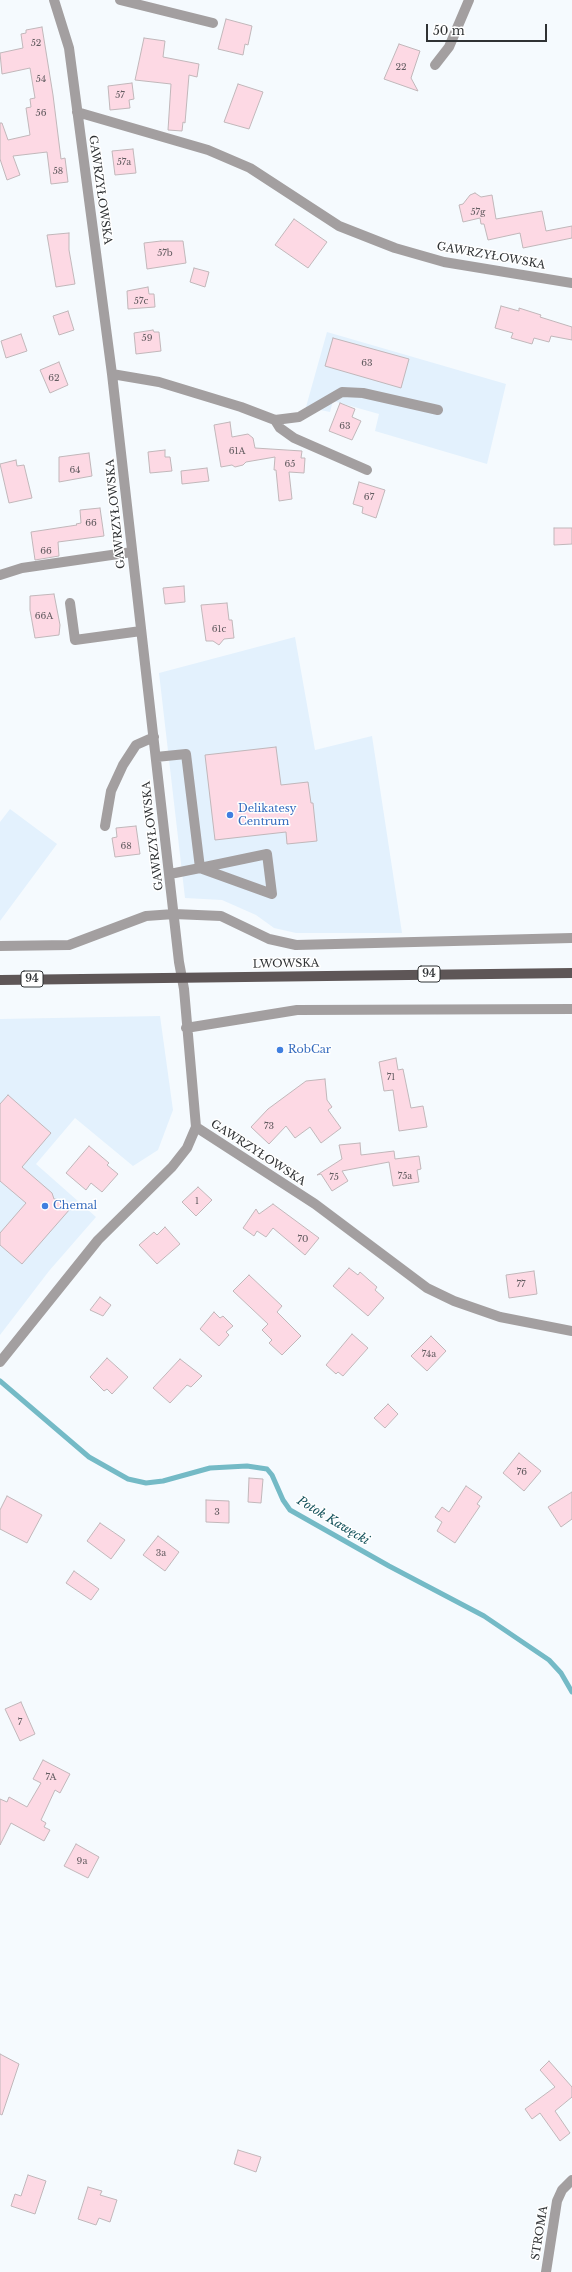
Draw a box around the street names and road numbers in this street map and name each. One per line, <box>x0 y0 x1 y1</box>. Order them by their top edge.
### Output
street label: GAWRZYŁOWSKA <box>86 135 114 245</box>
street label: GAWRZYŁOWSKA <box>436 240 546 272</box>
street label: GAWRZYŁOWSKA <box>104 458 128 570</box>
street label: GAWRZYŁOWSKA <box>140 780 166 892</box>
street label: LWOWSKA <box>253 957 319 971</box>
road number: 94 <box>418 966 440 982</box>
road number: 94 <box>21 971 43 987</box>
street label: GAWRZYŁOWSKA <box>208 1117 308 1189</box>
street label: STROMA <box>529 2205 551 2261</box>

